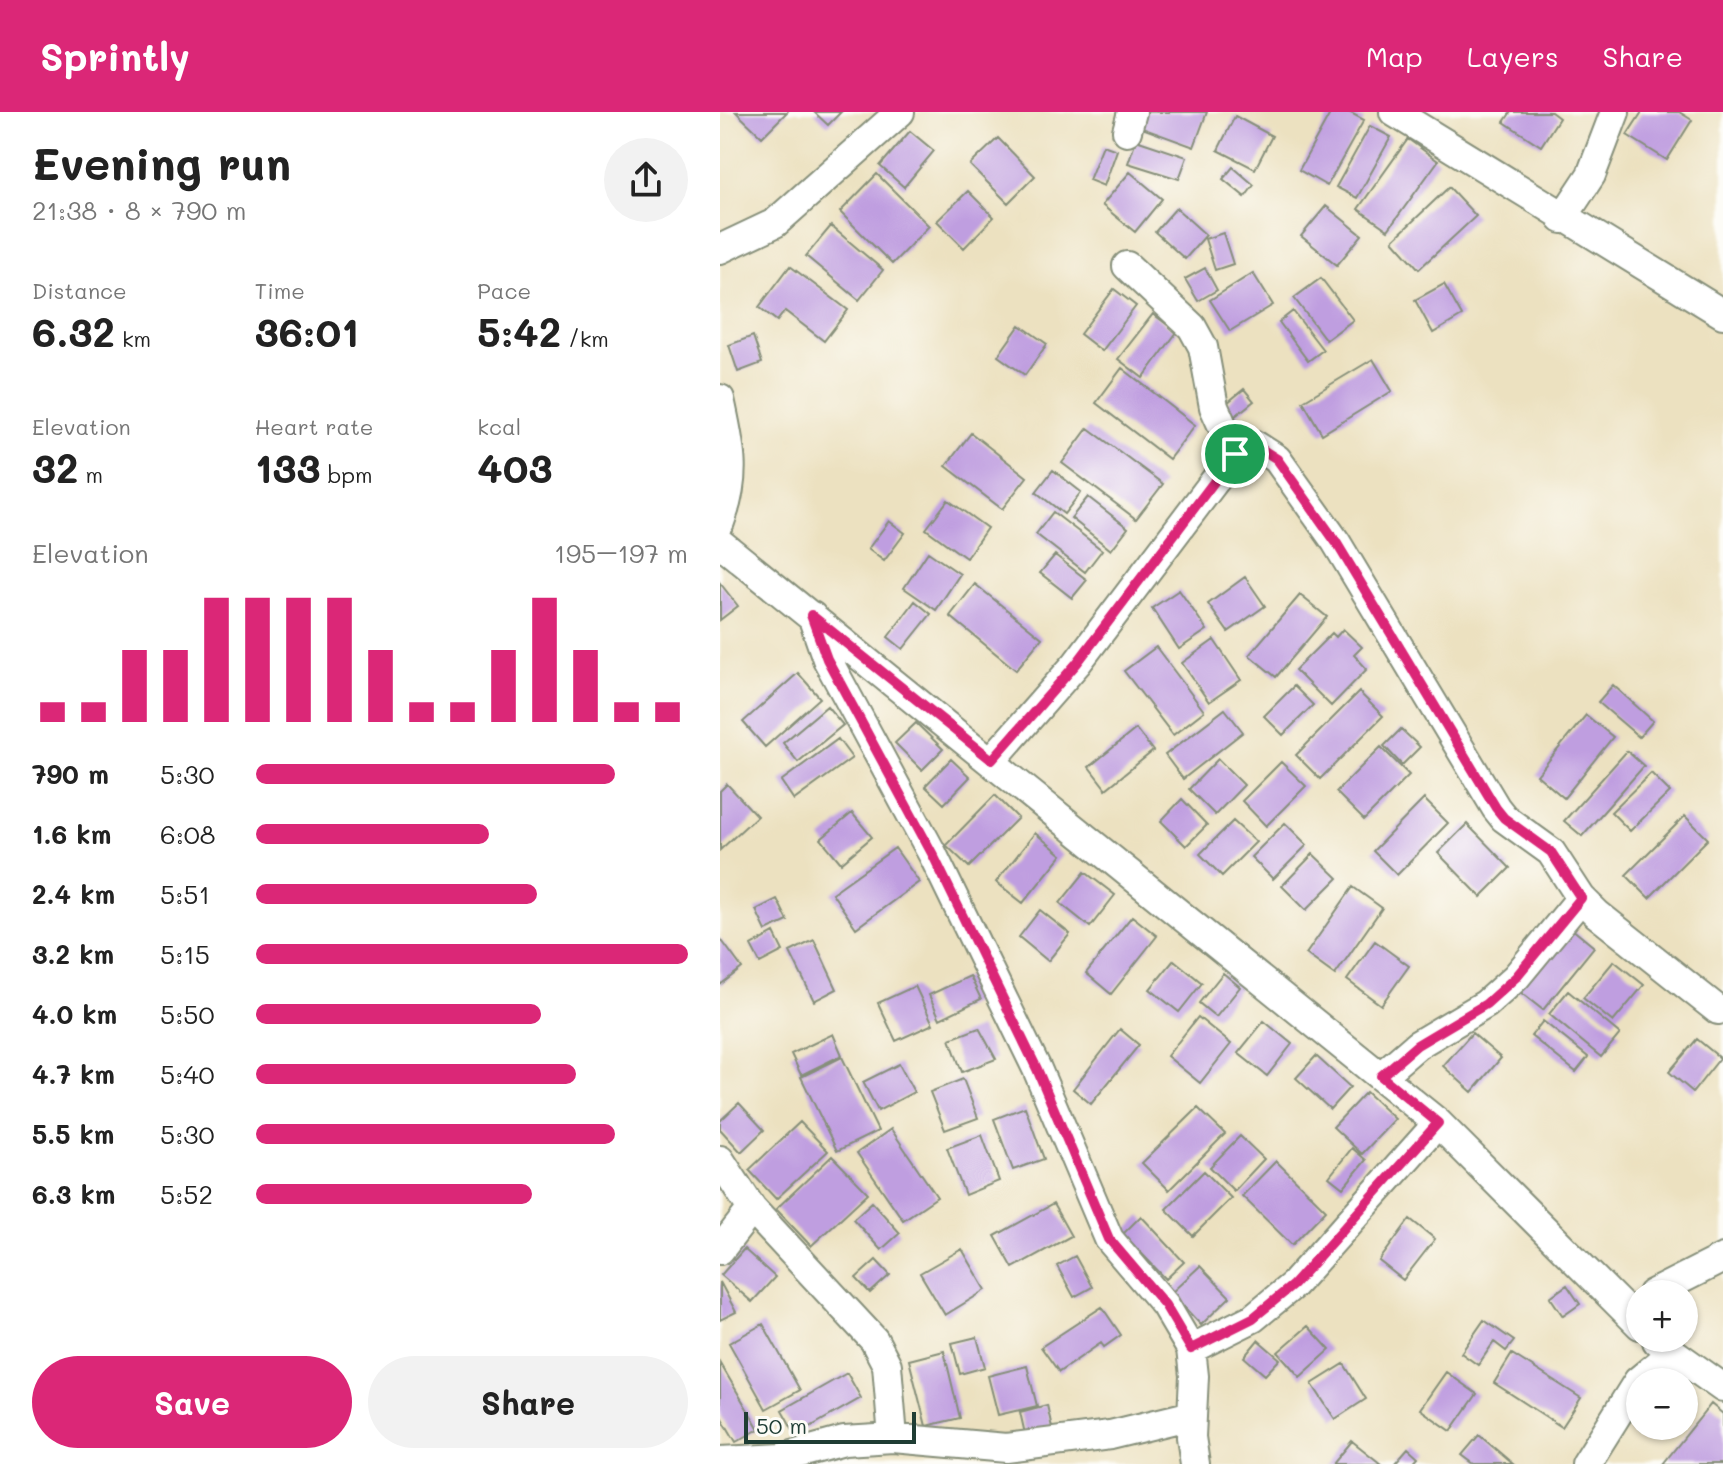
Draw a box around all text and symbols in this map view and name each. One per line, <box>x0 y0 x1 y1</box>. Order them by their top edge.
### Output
text: Sprintly <box>40 31 190 81</box>
text: Map <box>1366 38 1423 74</box>
text: Layers <box>1467 38 1559 74</box>
text: Share <box>1603 38 1683 74</box>
text: Evening run <box>32 134 291 191</box>
button: share <box>604 138 688 222</box>
text: 21:38 · 8 × 790 m <box>32 193 246 227</box>
text: Distance <box>32 276 127 305</box>
text: Time <box>255 276 305 305</box>
text: Pace <box>477 276 531 305</box>
text: 6.32 <box>32 305 115 357</box>
text: 36:01 <box>255 305 359 357</box>
text: 5:42 <box>477 305 561 357</box>
text: km <box>115 324 151 353</box>
text: /km <box>561 324 609 353</box>
text: Elevation <box>32 412 131 441</box>
text: Heart rate <box>255 412 373 441</box>
text: kcal <box>477 412 521 441</box>
pin <box>1201 420 1269 488</box>
icon: arrive <box>1213 432 1257 476</box>
text: 32 <box>32 441 78 493</box>
text: 133 <box>255 441 320 493</box>
text: 403 <box>477 441 552 493</box>
text: m <box>78 460 103 489</box>
text: bpm <box>320 460 373 489</box>
text: Elevation <box>32 536 149 570</box>
text: 195–197 m <box>554 536 688 570</box>
text: 790 m <box>32 757 109 791</box>
text: 5:30 <box>160 757 215 791</box>
text: 1.6 km <box>32 817 111 851</box>
text: 6:08 <box>160 817 216 851</box>
text: 2.4 km <box>32 877 115 911</box>
text: 5:51 <box>160 877 210 911</box>
text: 3.2 km <box>32 937 114 971</box>
text: 5:15 <box>160 937 210 971</box>
text: 4.0 km <box>32 997 117 1031</box>
text: 5:50 <box>160 997 214 1031</box>
text: 4.7 km <box>32 1057 115 1091</box>
text: 5:40 <box>160 1057 215 1091</box>
text: 5.5 km <box>32 1117 114 1151</box>
text: 5:30 <box>160 1117 215 1151</box>
text: 6.3 km <box>32 1177 115 1211</box>
text: 5:52 <box>160 1177 213 1211</box>
map controls <box>1626 1280 1698 1440</box>
button: + <box>1626 1280 1698 1352</box>
button: Save <box>32 1356 352 1448</box>
button: Share <box>368 1356 688 1448</box>
button: − <box>1626 1368 1698 1440</box>
scale bar <box>744 1408 916 1444</box>
text: 50 m <box>756 1411 807 1440</box>

